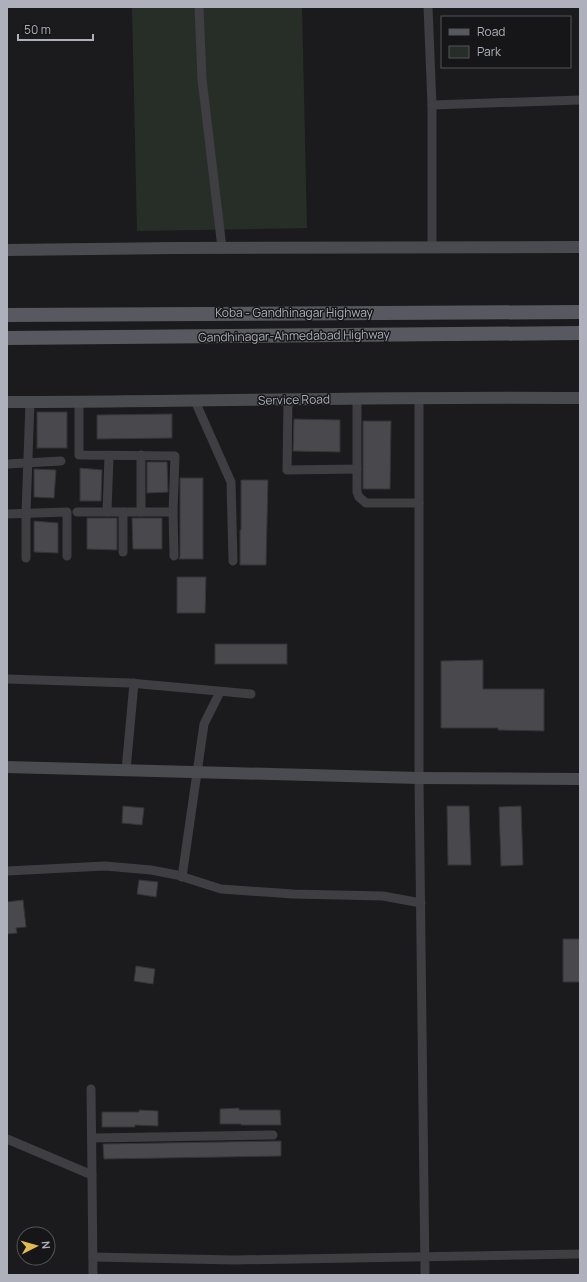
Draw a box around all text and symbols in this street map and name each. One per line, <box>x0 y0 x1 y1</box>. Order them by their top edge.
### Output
scale bar <box>18 16 93 42</box>
legend <box>441 16 571 68</box>
text: 50 m <box>24 21 51 38</box>
text: Road <box>477 23 505 40</box>
text: Park <box>477 43 502 60</box>
street label: Koba - Gandhinagar Highway <box>215 304 373 321</box>
street label: Gandhinagar-Ahmedabad Highway <box>198 325 391 346</box>
street label: Service Road <box>258 390 330 409</box>
north arrow <box>16 1226 56 1266</box>
text: N <box>39 1240 54 1250</box>

